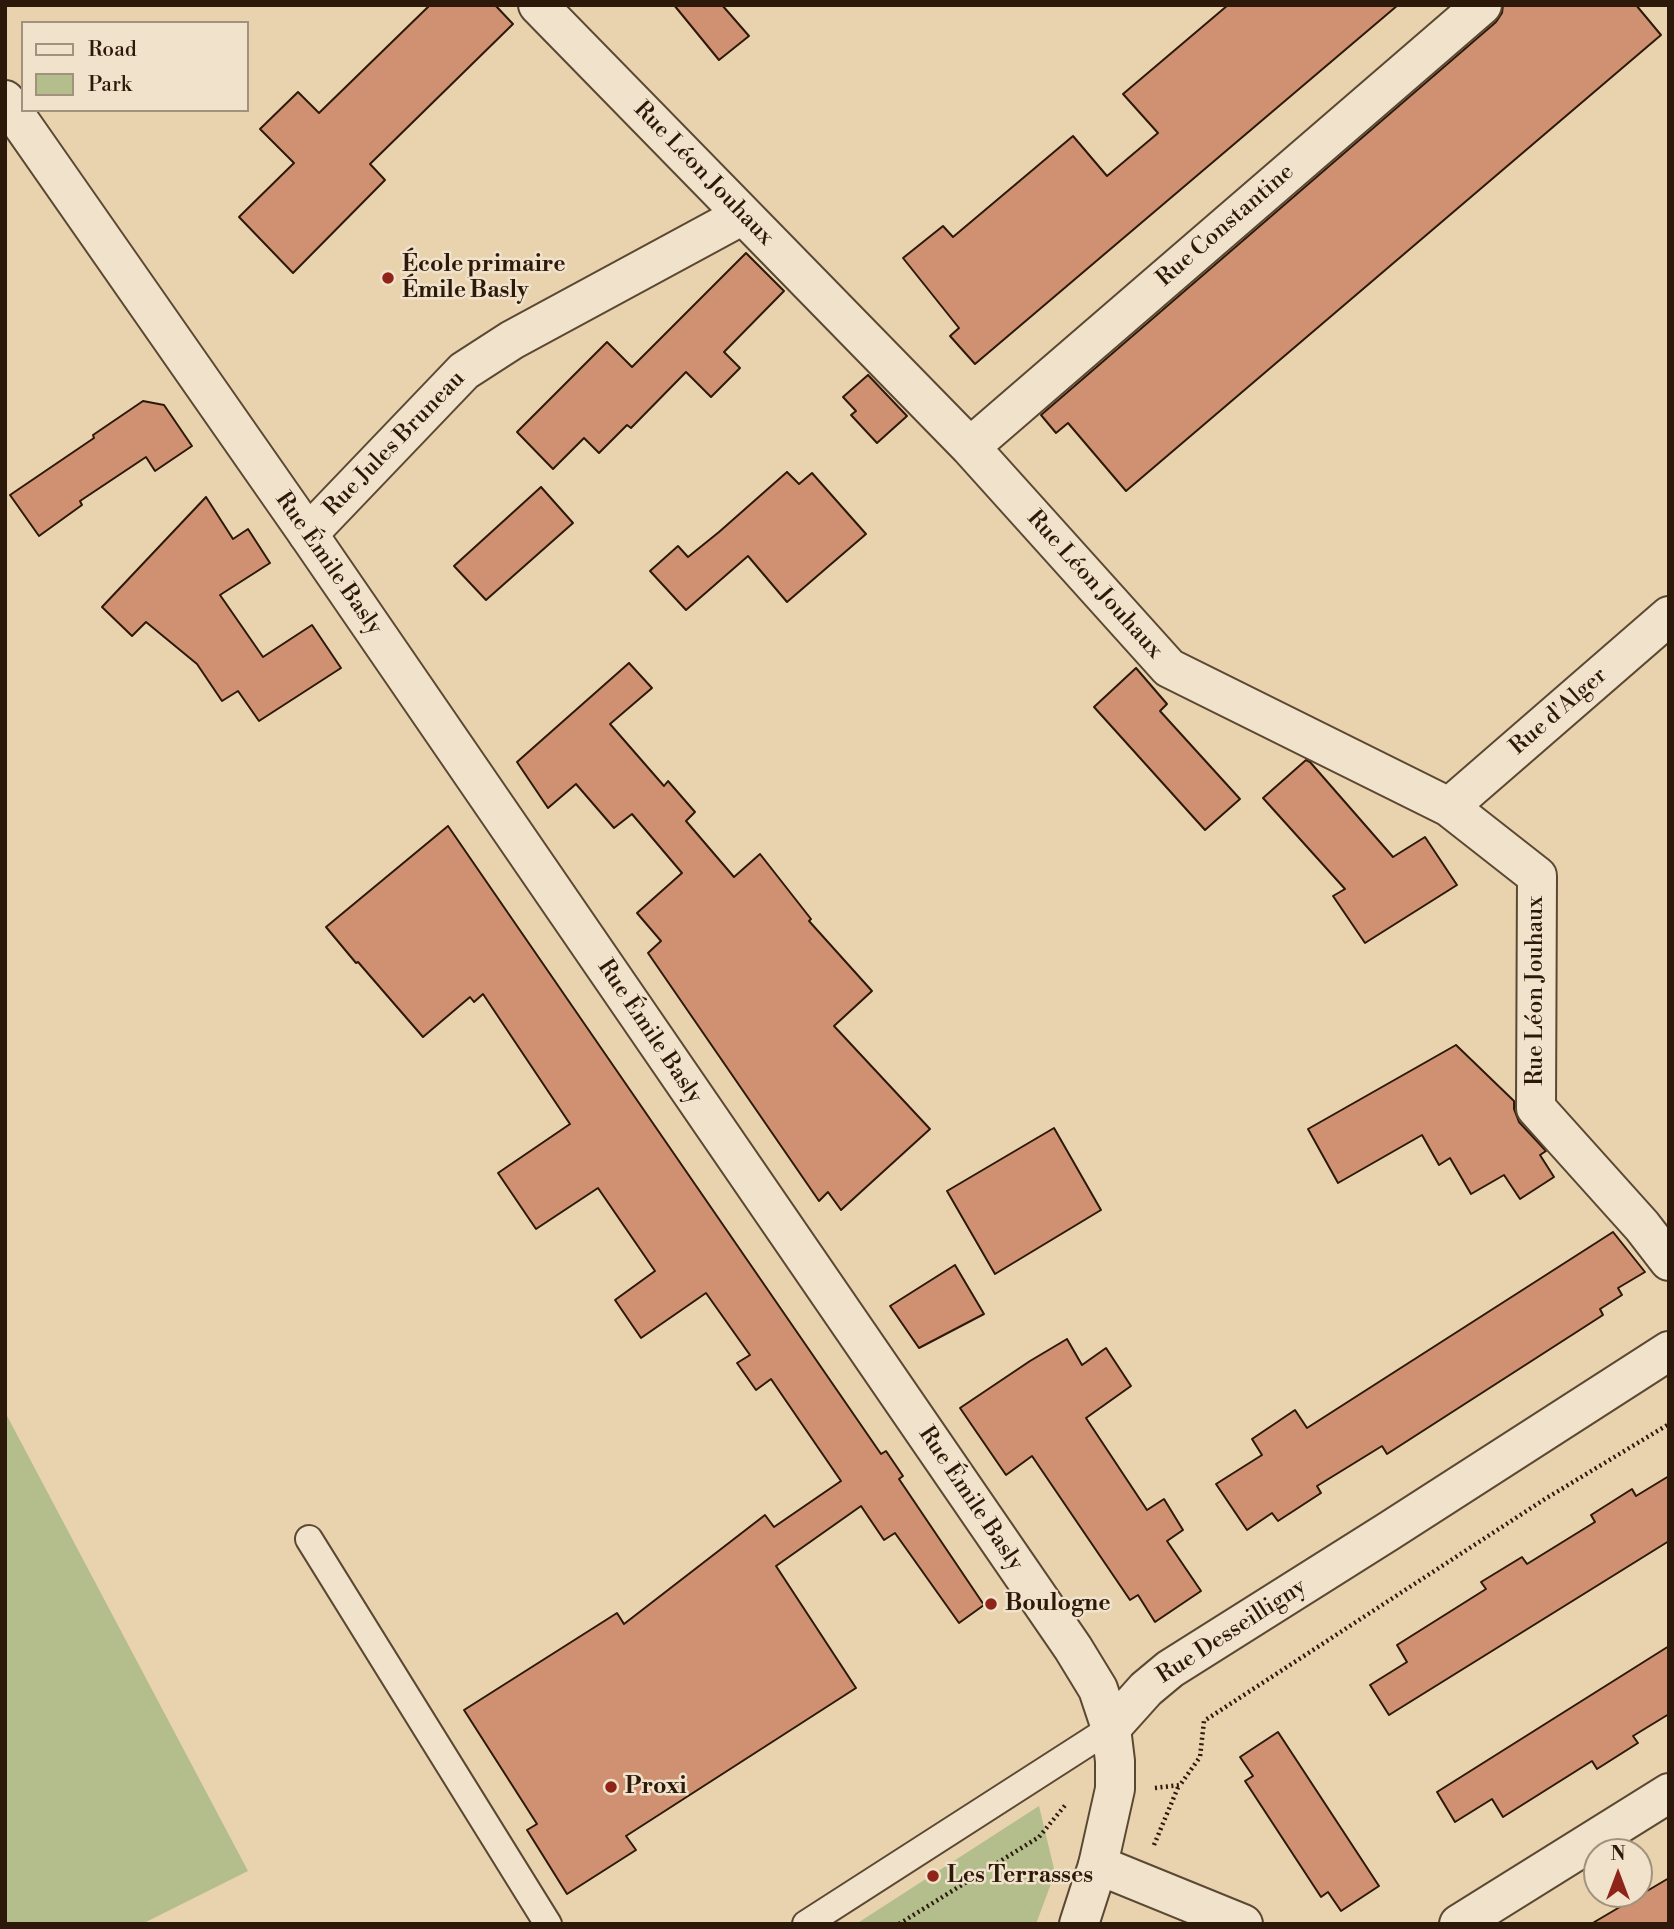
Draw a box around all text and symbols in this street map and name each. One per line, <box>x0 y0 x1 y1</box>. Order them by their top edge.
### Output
legend <box>21 21 248 112</box>
text: Road <box>88 37 137 63</box>
text: Park <box>88 72 132 98</box>
street label: Rue Léon Jouhaux <box>627 96 779 252</box>
street label: Rue Constantine <box>1152 159 1300 293</box>
place label: École primaire Émile Basly <box>402 251 566 305</box>
marker: École primaire Émile Basly <box>380 270 396 286</box>
street label: Rue Jules Bruneau <box>319 366 471 522</box>
street label: Rue Émile Basly <box>268 487 388 641</box>
street label: Rue Léon Jouhaux <box>1020 505 1168 665</box>
street label: Rue d'Alger <box>1505 662 1613 762</box>
street label: Rue Léon Jouhaux <box>1522 896 1550 1086</box>
street label: Rue Émile Basly <box>591 955 707 1109</box>
street label: Rue Émile Basly <box>912 1422 1028 1576</box>
street label: Rue Desseilligny <box>1152 1574 1312 1690</box>
place label: Boulogne <box>1005 1590 1111 1618</box>
marker: Boulogne <box>983 1596 999 1612</box>
place label: Proxi <box>625 1773 687 1801</box>
marker: Proxi <box>603 1779 619 1795</box>
north arrow <box>1583 1838 1653 1908</box>
text: N <box>1610 1842 1626 1866</box>
place label: Les Terrasses <box>947 1862 1093 1890</box>
marker: Les Terrasses <box>925 1868 941 1884</box>

